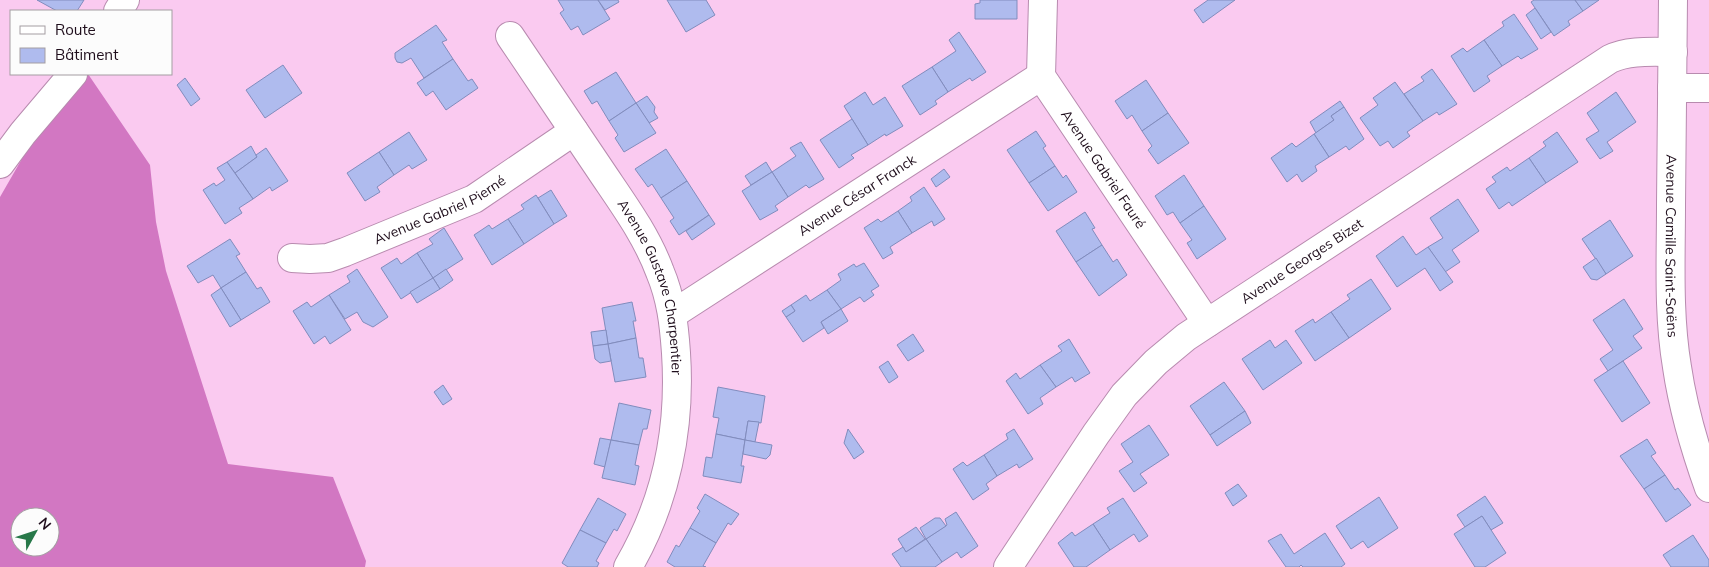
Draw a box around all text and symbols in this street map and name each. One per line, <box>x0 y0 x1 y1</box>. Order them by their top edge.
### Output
legend <box>10 10 172 75</box>
text: Route <box>55 20 96 39</box>
text: Bâtiment <box>55 45 118 64</box>
street label: Avenue Gabriel Fauré <box>1057 106 1150 232</box>
street label: Avenue César Franck <box>795 150 920 240</box>
street label: Avenue Camille Saint-Saëns <box>1662 154 1682 338</box>
street label: Avenue Gabriel Pierné <box>371 171 509 248</box>
street label: Avenue Gustave Charpentier <box>614 196 686 376</box>
street label: Avenue Georges Bizet <box>1237 214 1366 308</box>
north arrow <box>10 507 60 557</box>
text: N <box>35 514 55 533</box>

